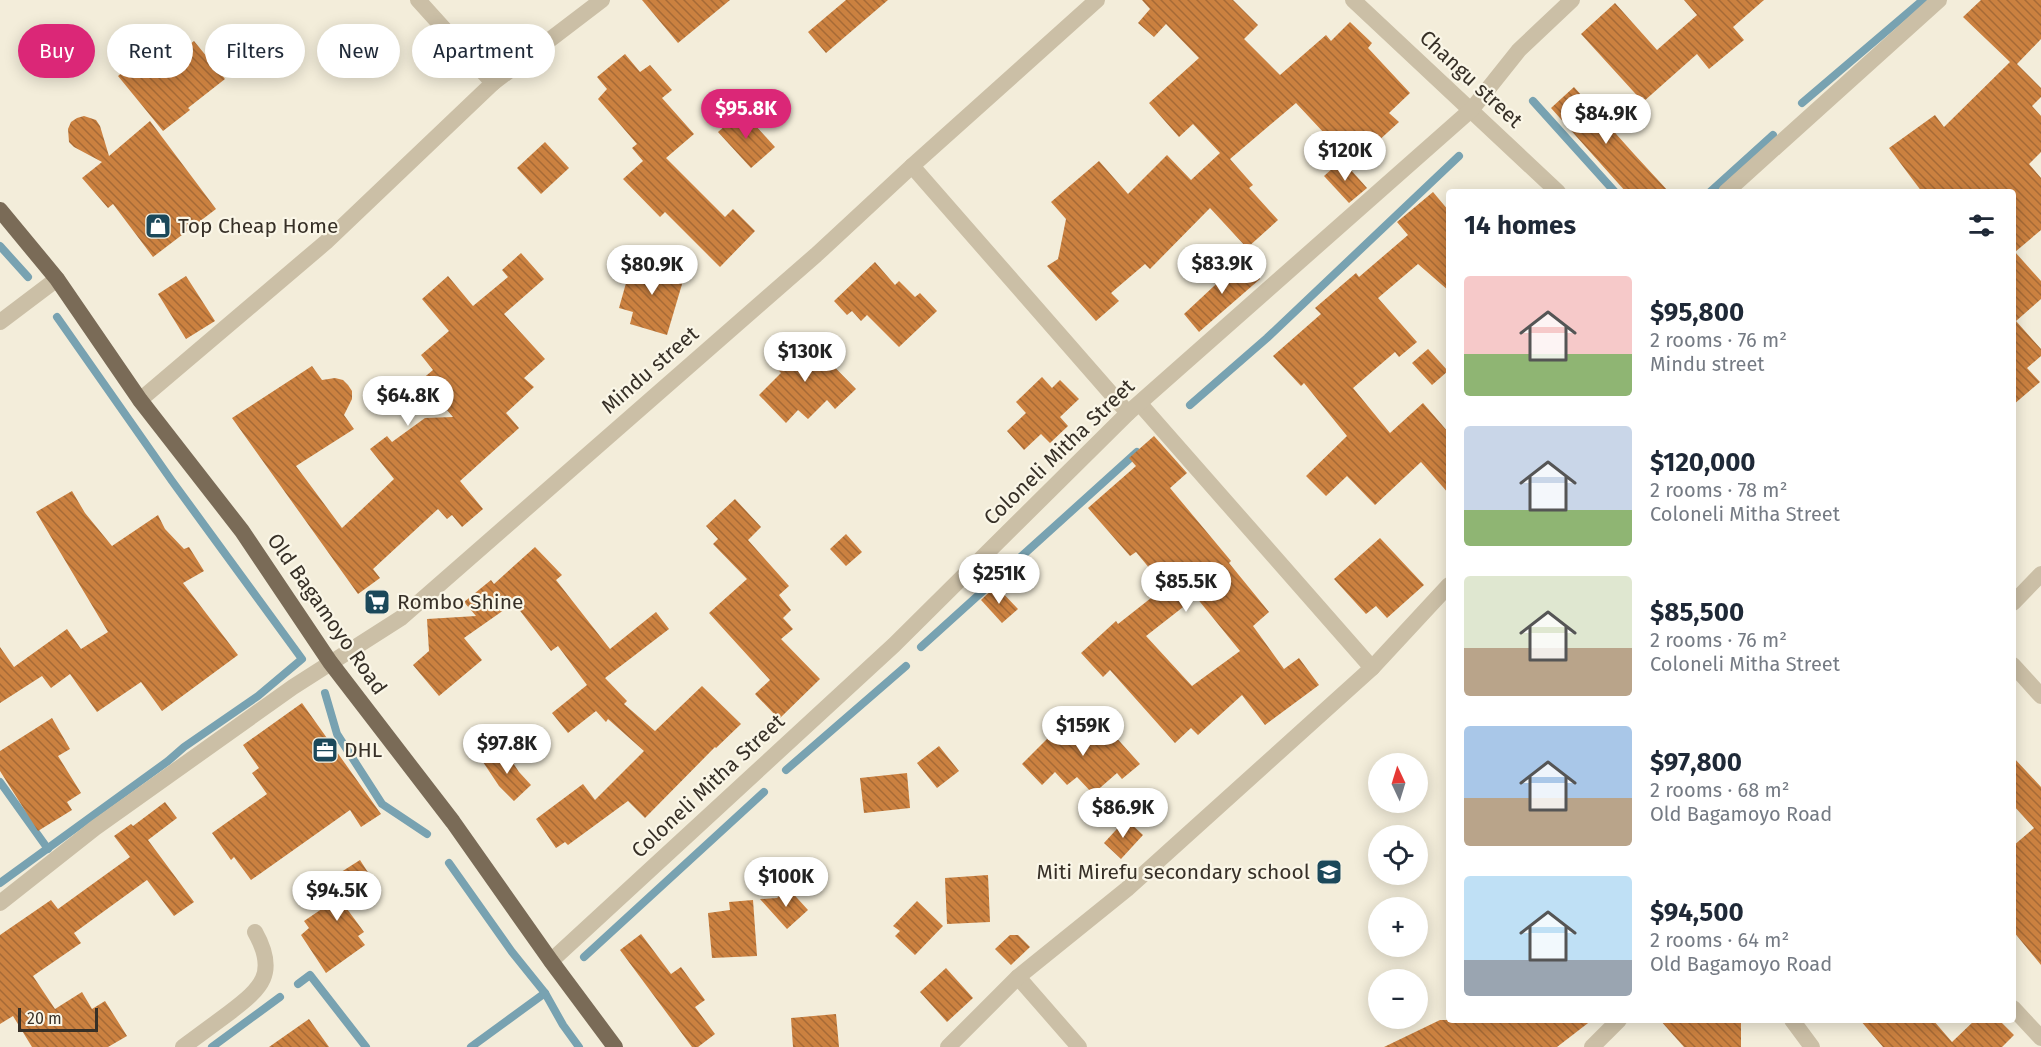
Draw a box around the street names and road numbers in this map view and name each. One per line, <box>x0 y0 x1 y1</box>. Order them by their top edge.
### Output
street label: Changu street <box>1414 25 1528 134</box>
street label: Mindu street <box>596 320 704 419</box>
street label: Coloneli Mitha Street <box>978 373 1140 531</box>
street label: Old Bagamoyo Road <box>261 528 393 700</box>
street label: Coloneli Mitha Street <box>626 708 790 864</box>

